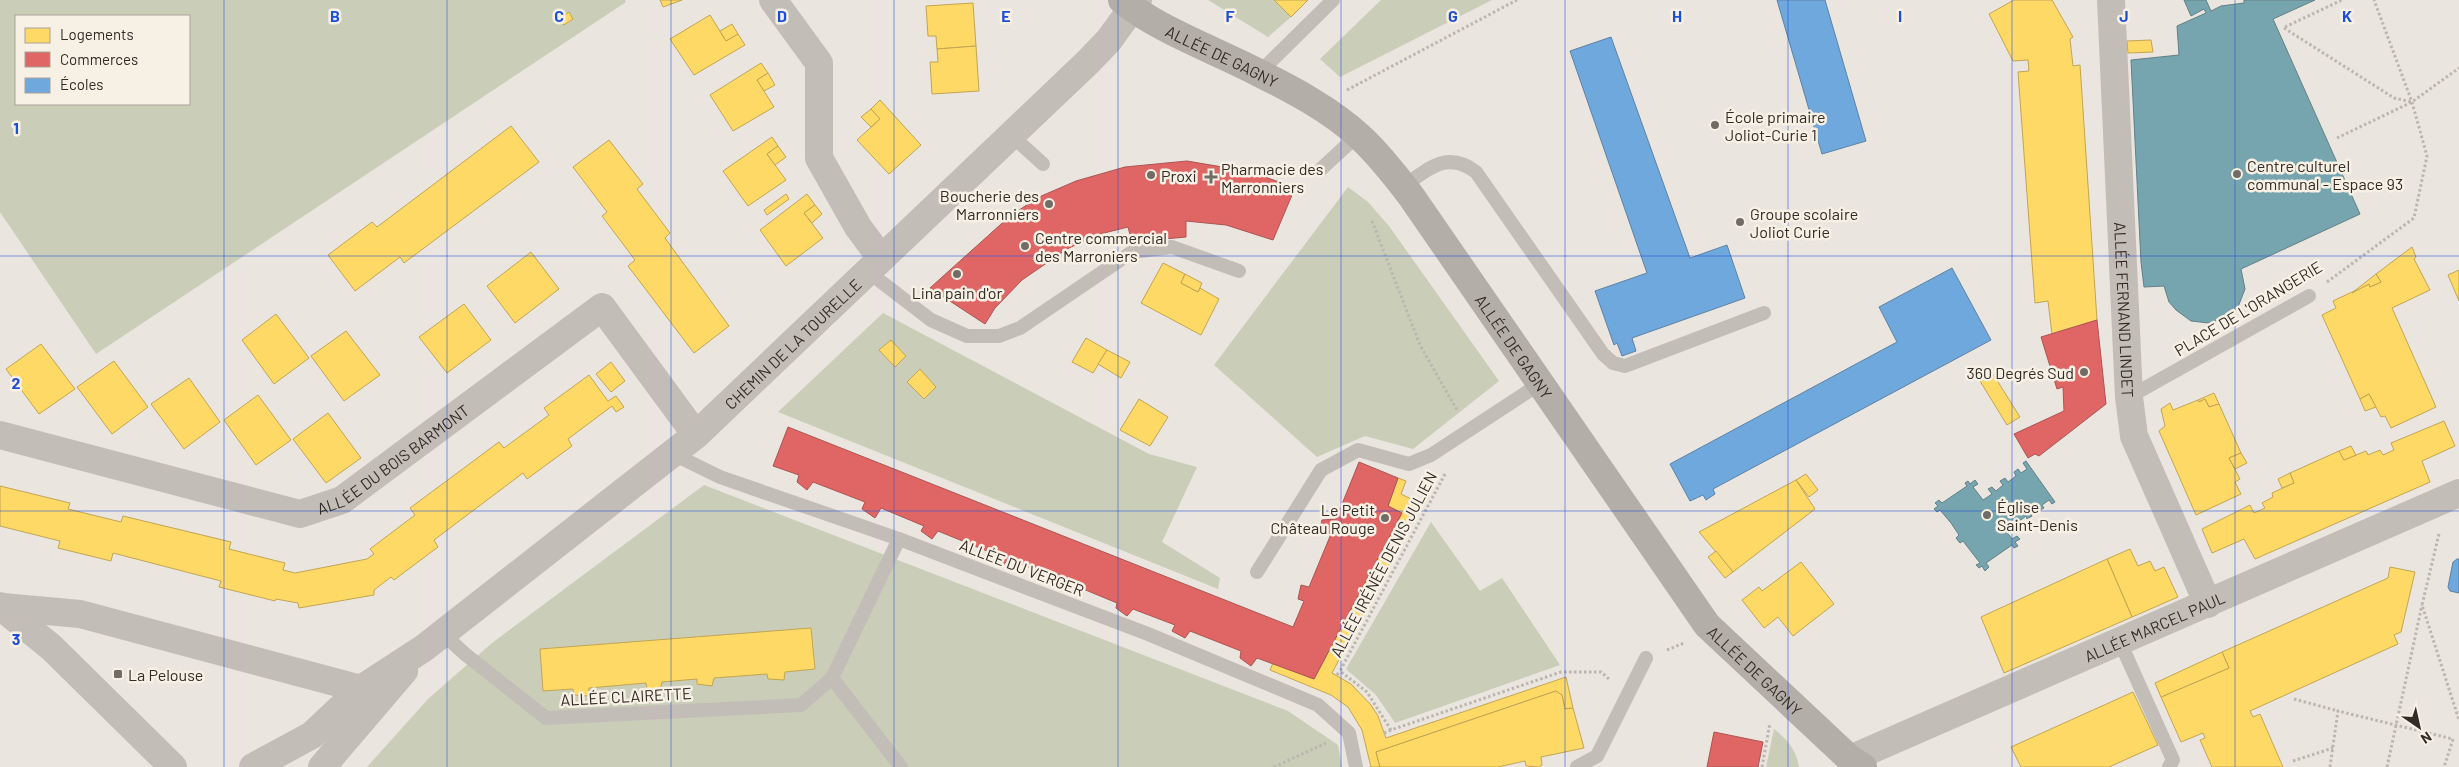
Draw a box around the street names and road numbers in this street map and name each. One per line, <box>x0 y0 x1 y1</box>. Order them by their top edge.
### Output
street label: ALLÉE DE GAGNY <box>1163 21 1282 91</box>
street label: ALLÉE FERNAND LINDET <box>2112 221 2139 398</box>
street label: PLACE DE L'ORANGERIE <box>2171 256 2325 360</box>
street label: CHEMIN DE LA TOURELLE <box>720 274 864 413</box>
street label: ALLÉE DE GAGNY <box>1472 290 1557 402</box>
street label: ALLÉE DU BOIS BARMONT <box>314 400 472 517</box>
street label: ALLÉE IRÉNÉE DENIS JULIEN <box>1326 468 1440 660</box>
street label: ALLÉE DU VERGER <box>957 535 1087 600</box>
street label: ALLÉE MARCEL PAUL <box>2081 587 2227 665</box>
street label: ALLÉE DE GAGNY <box>1704 621 1806 719</box>
street label: ALLÉE CLAIRETTE <box>560 683 692 709</box>

